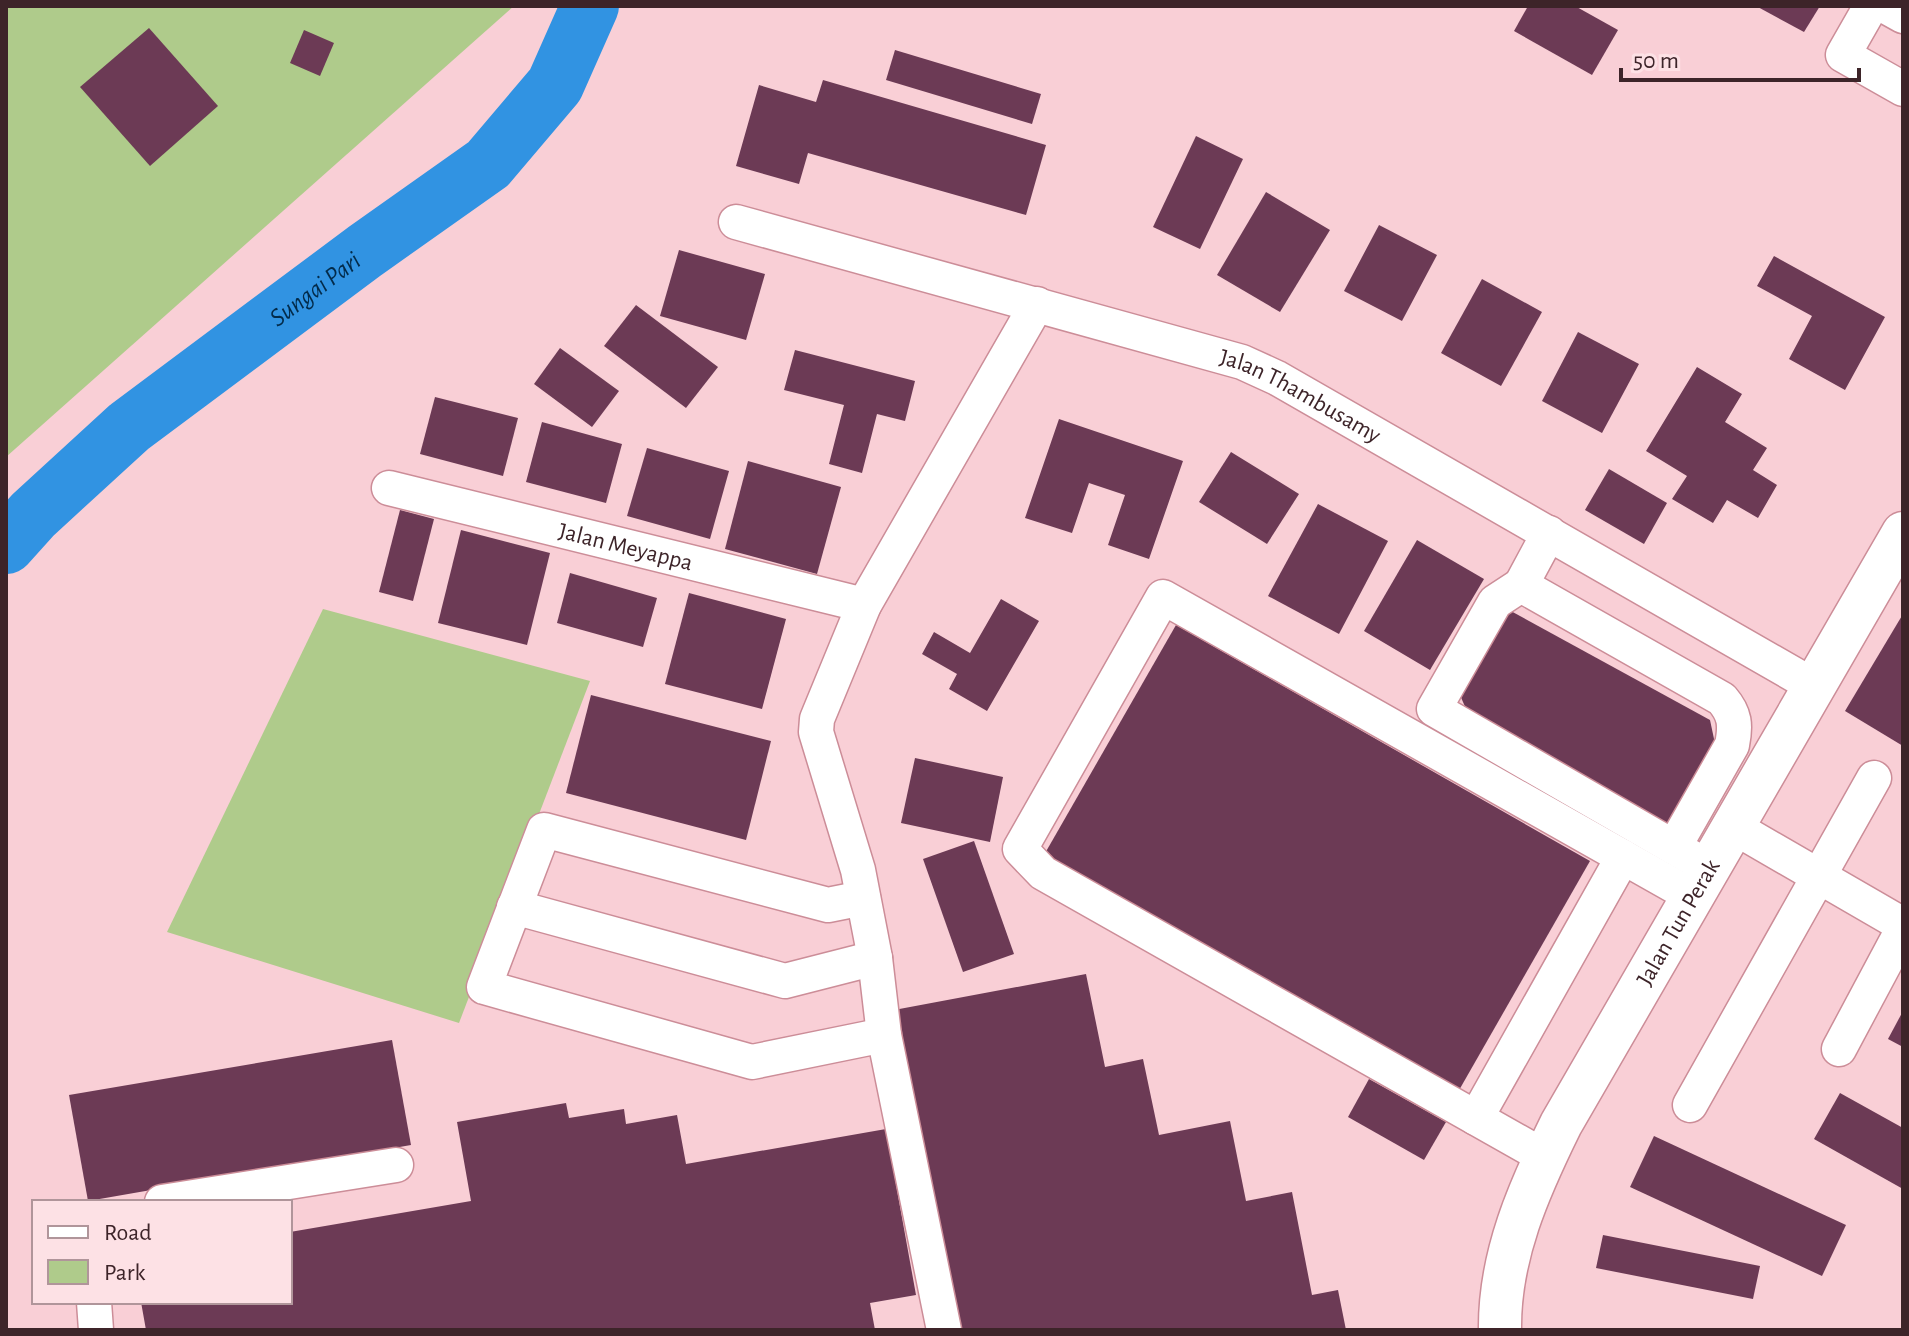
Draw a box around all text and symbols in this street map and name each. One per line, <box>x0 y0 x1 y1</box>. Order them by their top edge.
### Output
scale bar <box>1621 32 1859 82</box>
text: 50 m <box>1633 49 1679 73</box>
water label: Sungai Pari <box>265 247 366 332</box>
street label: Jalan Thambusamy <box>1217 345 1385 448</box>
street label: Jalan Meyappa <box>556 519 695 575</box>
street label: Jalan Tun Perak <box>1633 855 1724 990</box>
legend <box>32 1200 292 1304</box>
text: Road <box>104 1221 152 1245</box>
text: Park <box>104 1261 145 1285</box>

